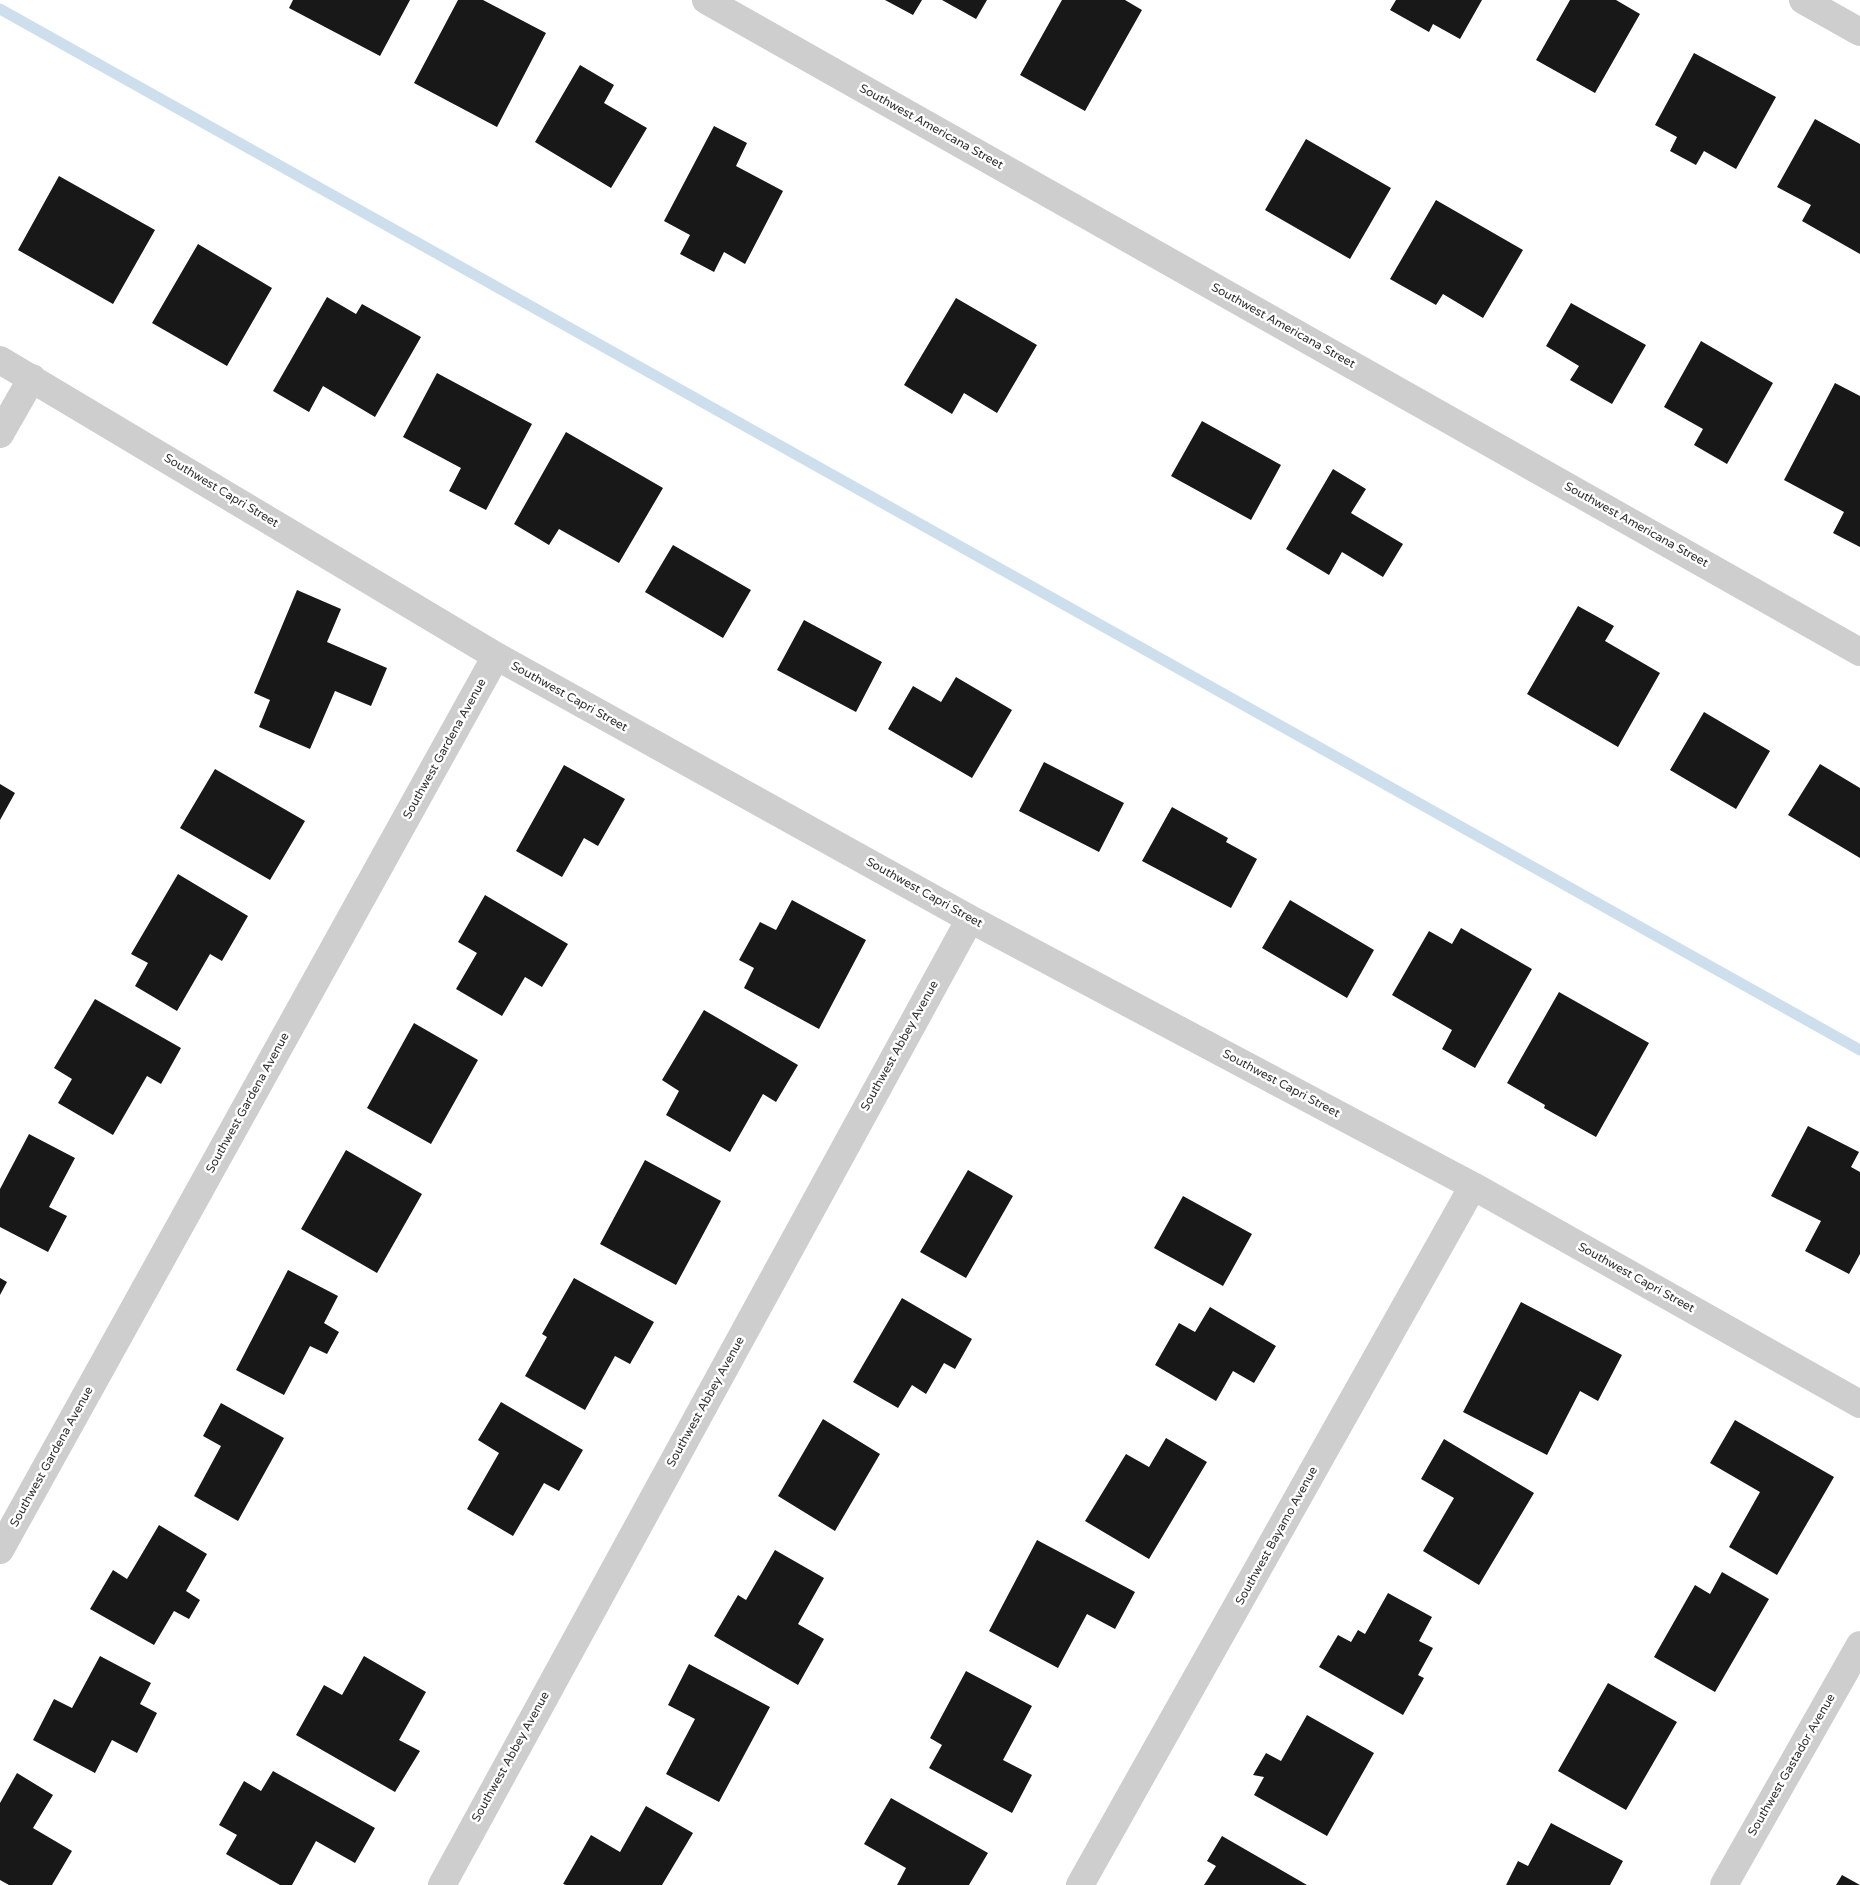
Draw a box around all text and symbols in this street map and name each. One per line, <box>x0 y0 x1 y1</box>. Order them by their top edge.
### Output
street label: Southwest Americana Street <box>857 81 1005 173</box>
street label: Southwest Americana Street <box>1209 280 1357 372</box>
street label: Southwest Capri Street <box>161 451 281 531</box>
street label: Southwest Americana Street <box>1562 479 1710 571</box>
street label: Southwest Capri Street <box>508 659 630 735</box>
street label: Southwest Gardena Avenue <box>400 676 490 822</box>
street label: Southwest Capri Street <box>863 855 985 931</box>
street label: Southwest Abbey Avenue <box>858 978 942 1114</box>
street label: Southwest Gardena Avenue <box>203 1030 293 1176</box>
street label: Southwest Capri Street <box>1220 1047 1342 1121</box>
street label: Southwest Capri Street <box>1575 1240 1697 1316</box>
street label: Southwest Abbey Avenue <box>664 1334 748 1470</box>
street label: Southwest Gardena Avenue <box>7 1384 97 1530</box>
street label: Southwest Bayamo Avenue <box>1233 1464 1321 1608</box>
street label: Southwest Abbey Avenue <box>469 1689 553 1825</box>
street label: Southwest Gastador Avenue <box>1745 1691 1839 1839</box>

